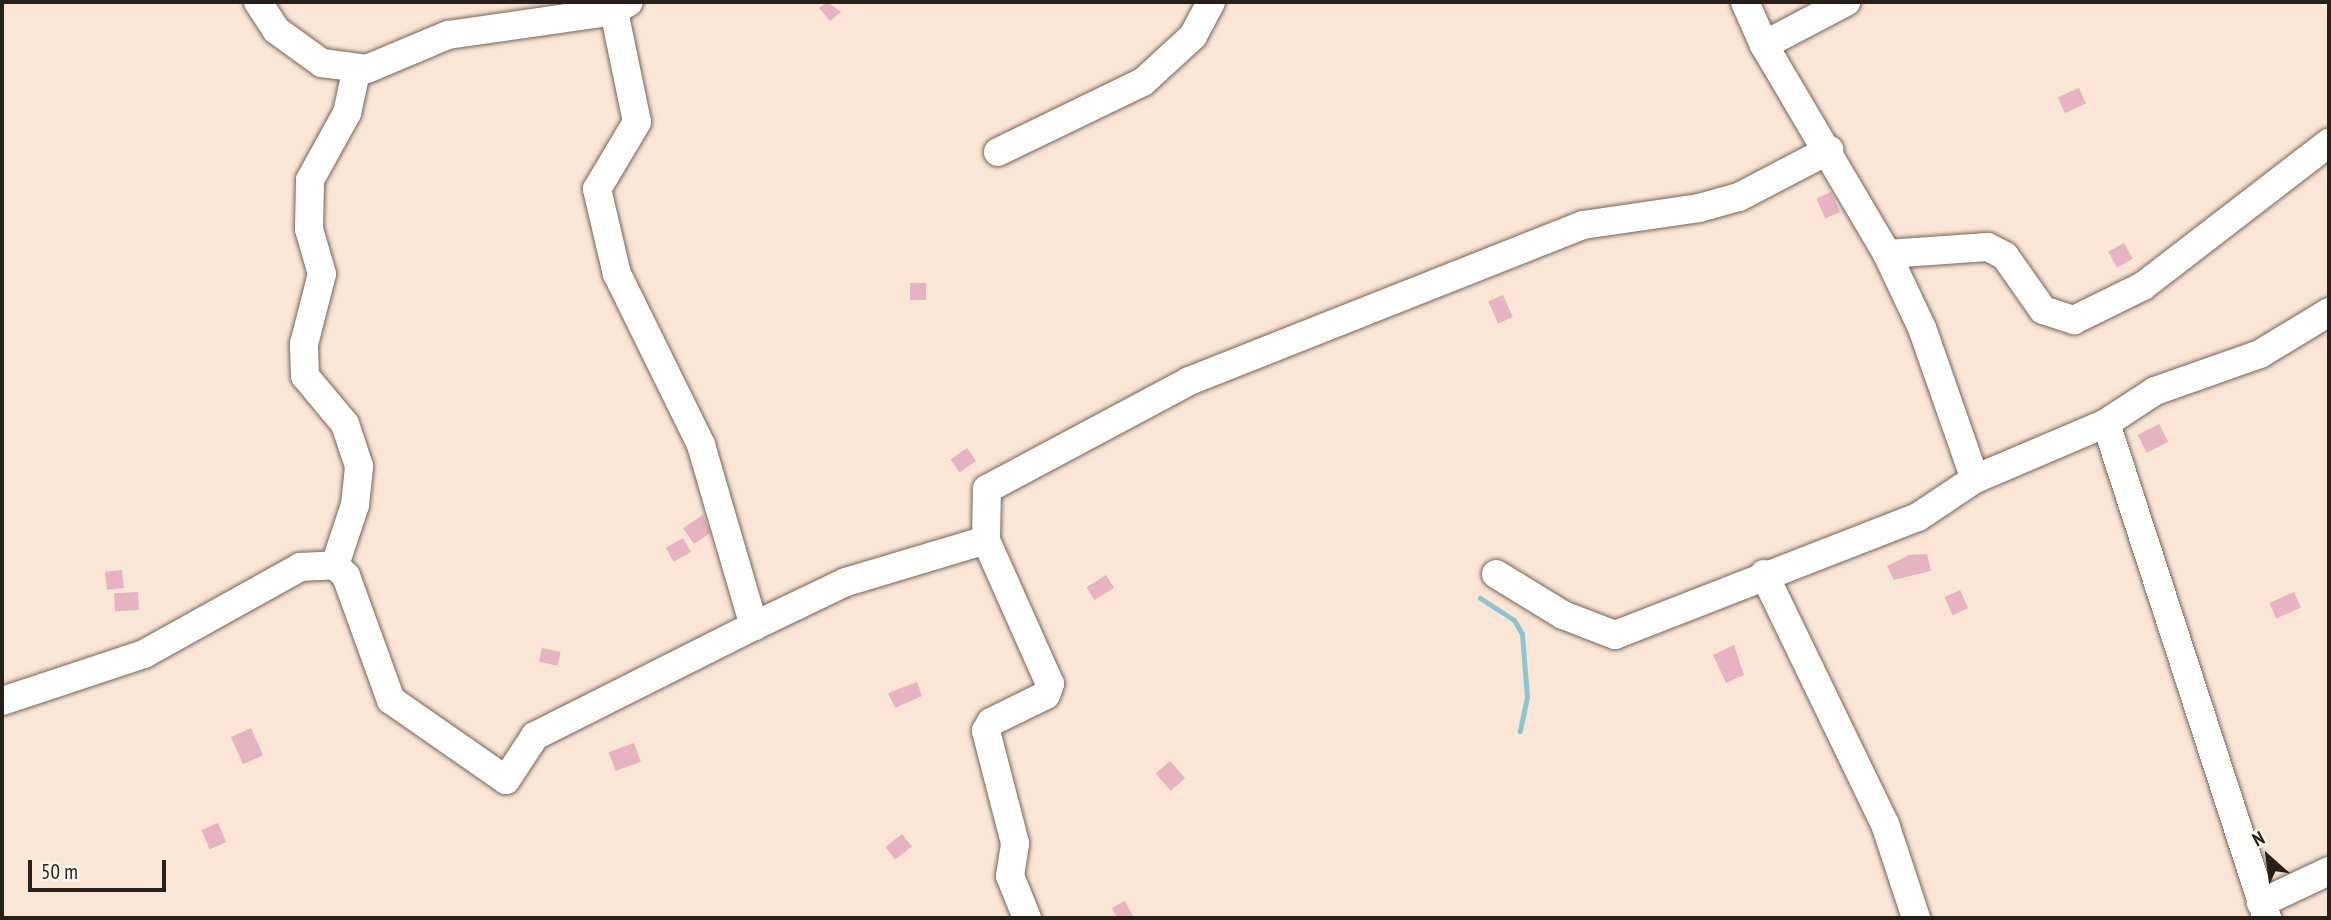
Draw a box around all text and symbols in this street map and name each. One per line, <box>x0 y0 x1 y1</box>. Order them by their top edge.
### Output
north arrow <box>2233 822 2303 892</box>
text: N <box>2248 825 2268 851</box>
scale bar <box>32 846 170 890</box>
text: 50 m <box>41 858 78 885</box>

